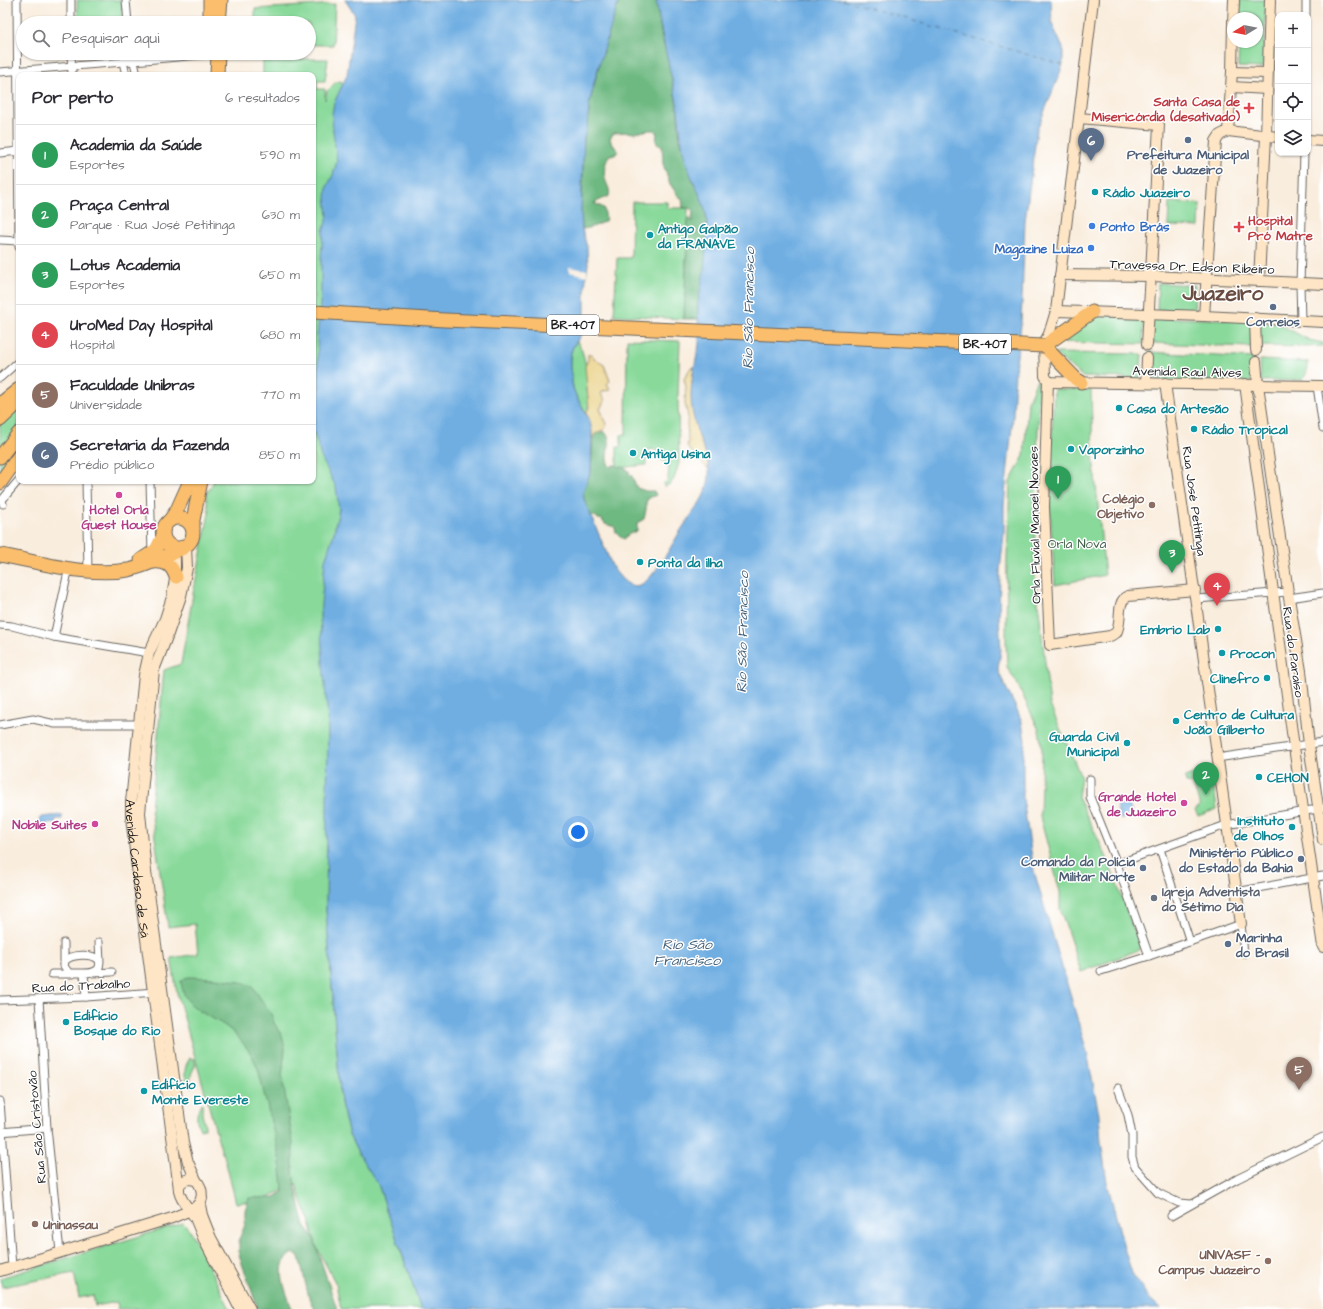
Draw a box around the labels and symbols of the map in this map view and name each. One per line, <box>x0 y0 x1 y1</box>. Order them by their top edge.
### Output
north arrow <box>1227 12 1263 48</box>
place label: Santa Casa de Misericórdia (desativado) <box>1092 93 1240 126</box>
marker: Santa Casa de Misericórdia (desativado) <box>1243 102 1255 114</box>
pin: 6 <box>1078 128 1104 161</box>
marker: Prefeitura Municipal de Juazeiro <box>1183 135 1193 145</box>
place label: Prefeitura Municipal de Juazeiro <box>1127 146 1249 179</box>
place label: Rádio Juazeiro <box>1103 184 1191 202</box>
marker: Rádio Juazeiro <box>1090 187 1100 197</box>
place label: Hospital Pró Matre <box>1248 212 1313 245</box>
place label: Ponto Brás <box>1100 218 1170 236</box>
place label: Antigo Galpão da FRANAVE <box>657 220 739 253</box>
marker: Ponto Brás <box>1087 221 1097 231</box>
marker: Hospital Pró Matre <box>1233 221 1245 233</box>
marker: Antigo Galpão da FRANAVE <box>645 230 655 240</box>
place label: Magazine Luiza <box>995 240 1083 260</box>
marker: Magazine Luiza <box>1086 243 1096 253</box>
water label: Rio São Francisco <box>738 246 760 369</box>
street label: Travessa Dr. Edson Ribeiro <box>1109 255 1275 279</box>
district label: Juazeiro <box>1182 279 1264 308</box>
marker: Correios <box>1268 302 1278 312</box>
place label: Correios <box>1246 313 1300 331</box>
road number: BR-407 <box>547 315 599 335</box>
road number: BR-407 <box>959 334 1011 354</box>
street label: Avenida Raul Alves <box>1132 362 1242 382</box>
place label: Casa do Artesão <box>1127 400 1229 418</box>
marker: Casa do Artesão <box>1114 403 1124 413</box>
place label: Rádio Tropical <box>1202 421 1288 440</box>
marker: Rádio Tropical <box>1189 424 1199 434</box>
place label: Vaporzinho <box>1078 441 1145 460</box>
marker: Vaporzinho <box>1066 444 1076 454</box>
place label: Antiga Usina <box>641 445 711 465</box>
street label: Orla Fluvial Manoel Novaes <box>1025 445 1045 604</box>
street label: Rua José Petitinga <box>1176 445 1211 557</box>
marker: Antiga Usina <box>628 448 638 458</box>
pin: 1 <box>1045 466 1071 499</box>
marker: Hotel Orla Guest House <box>114 490 124 500</box>
place label: Colégio Objetivo <box>1097 490 1145 524</box>
marker: Colégio Objetivo <box>1147 500 1157 510</box>
place label: Hotel Orla Guest House <box>82 501 156 534</box>
park label: Orla Nova <box>1048 535 1107 553</box>
pin: 3 <box>1159 540 1185 573</box>
place label: Ponta da ilha <box>648 554 723 572</box>
marker: Ponta da ilha <box>635 557 645 567</box>
water label: Rio São Francisco <box>732 570 754 693</box>
pin: 4 <box>1204 573 1230 606</box>
street label: Rua do Paraíso <box>1278 606 1308 699</box>
place label: Embrio Lab <box>1140 621 1211 639</box>
marker: Embrio Lab <box>1213 624 1223 634</box>
place label: Procon <box>1230 645 1275 663</box>
marker: Procon <box>1217 648 1227 658</box>
place label: Clinefro <box>1210 670 1260 688</box>
marker: Clinefro <box>1262 673 1272 683</box>
place label: Centro de Cultura João Gilberto <box>1183 706 1294 739</box>
marker: Centro de Cultura João Gilberto <box>1171 716 1181 726</box>
place label: Guarda Civil Municipal <box>1049 728 1119 762</box>
marker: Guarda Civil Municipal <box>1122 738 1132 748</box>
pin: 2 <box>1193 762 1219 795</box>
place label: CEHON <box>1267 769 1309 787</box>
marker: CEHON <box>1254 772 1264 782</box>
place label: Grande Hotel de Juazeiro <box>1098 788 1177 821</box>
marker: Grande Hotel de Juazeiro <box>1179 798 1189 808</box>
street label: Avenida Cardoso de Sá <box>121 799 154 939</box>
place label: Instituto de Olhos <box>1233 812 1285 845</box>
place label: Nobile Suites <box>12 816 87 834</box>
marker: Nobile Suites <box>90 819 100 829</box>
your location <box>568 822 588 842</box>
marker: Instituto de Olhos <box>1287 822 1297 832</box>
place label: Ministério Público do Estado da Bahia <box>1178 844 1294 877</box>
place label: Comando da Polícia Militar Norte <box>1021 853 1135 886</box>
marker: Ministério Público do Estado da Bahia <box>1296 854 1306 864</box>
marker: Comando da Polícia Militar Norte <box>1138 863 1148 873</box>
place label: Igreja Adventista do Sétimo Dia <box>1161 883 1260 916</box>
marker: Igreja Adventista do Sétimo Dia <box>1149 893 1159 903</box>
place label: Marinha do Brasil <box>1235 929 1289 962</box>
water label: Rio São Francisco <box>654 935 721 971</box>
marker: Marinha do Brasil <box>1223 939 1233 949</box>
street label: Rua do Trabalho <box>31 974 131 998</box>
place label: Edifício Bosque do Rio <box>74 1007 161 1041</box>
marker: Edifício Bosque do Rio <box>61 1017 71 1027</box>
pin: 5 <box>1286 1057 1312 1090</box>
street label: Rua São Cristovão <box>23 1069 51 1184</box>
place label: Edifício Monte Evereste <box>152 1076 249 1109</box>
marker: Edifício Monte Evereste <box>139 1086 149 1096</box>
place label: Uninassau <box>42 1216 99 1234</box>
marker: Uninassau <box>30 1219 40 1229</box>
place label: UNIVASF - Campus Juazeiro <box>1158 1246 1261 1280</box>
marker: UNIVASF - Campus Juazeiro <box>1263 1256 1273 1266</box>

